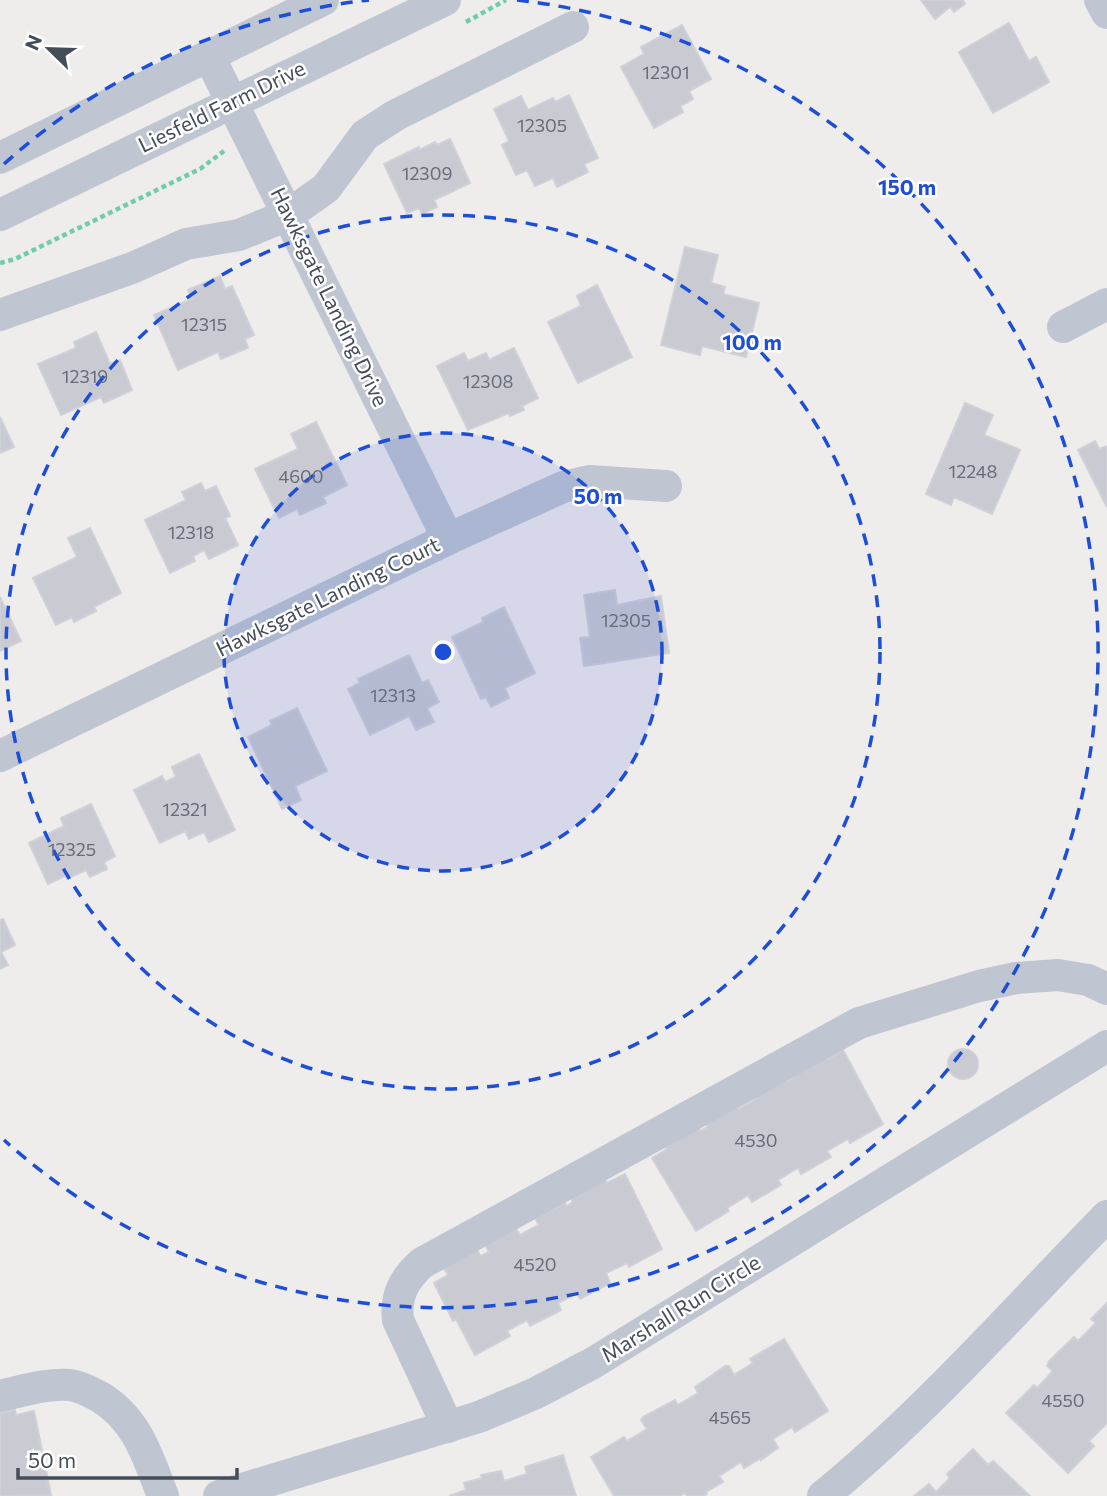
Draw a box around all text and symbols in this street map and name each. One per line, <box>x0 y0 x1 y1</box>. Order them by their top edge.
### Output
north arrow <box>14 14 84 84</box>
text: N <box>20 31 46 53</box>
street label: Liesfeld Farm Drive <box>134 54 309 157</box>
house number: 12301 <box>642 61 690 83</box>
house number: 12305 <box>517 114 567 136</box>
house number: 12309 <box>402 162 452 184</box>
text: 150 m <box>878 174 936 199</box>
street label: Hawksgate Landing Drive <box>266 183 394 410</box>
house number: 12315 <box>181 313 227 335</box>
text: 100 m <box>722 329 782 354</box>
house number: 12319 <box>62 365 108 387</box>
house number: 12308 <box>463 370 513 392</box>
house number: 12248 <box>948 460 998 482</box>
house number: 4600 <box>278 465 324 487</box>
text: 50 m <box>574 483 622 508</box>
house number: 12318 <box>168 521 214 543</box>
street label: Hawksgate Landing Court <box>211 531 443 661</box>
house number: 12305 <box>601 609 651 631</box>
centre of rings <box>431 640 455 664</box>
house number: 12313 <box>370 684 416 706</box>
house number: 12321 <box>162 798 208 820</box>
house number: 12325 <box>48 838 96 860</box>
house number: 4530 <box>734 1129 778 1151</box>
street label: Marshall Run Circle <box>596 1249 764 1367</box>
house number: 4520 <box>514 1253 556 1275</box>
house number: 4550 <box>1041 1389 1085 1411</box>
house number: 4565 <box>709 1406 751 1428</box>
scale bar <box>18 1436 236 1480</box>
text: 50 m <box>28 1447 76 1472</box>

